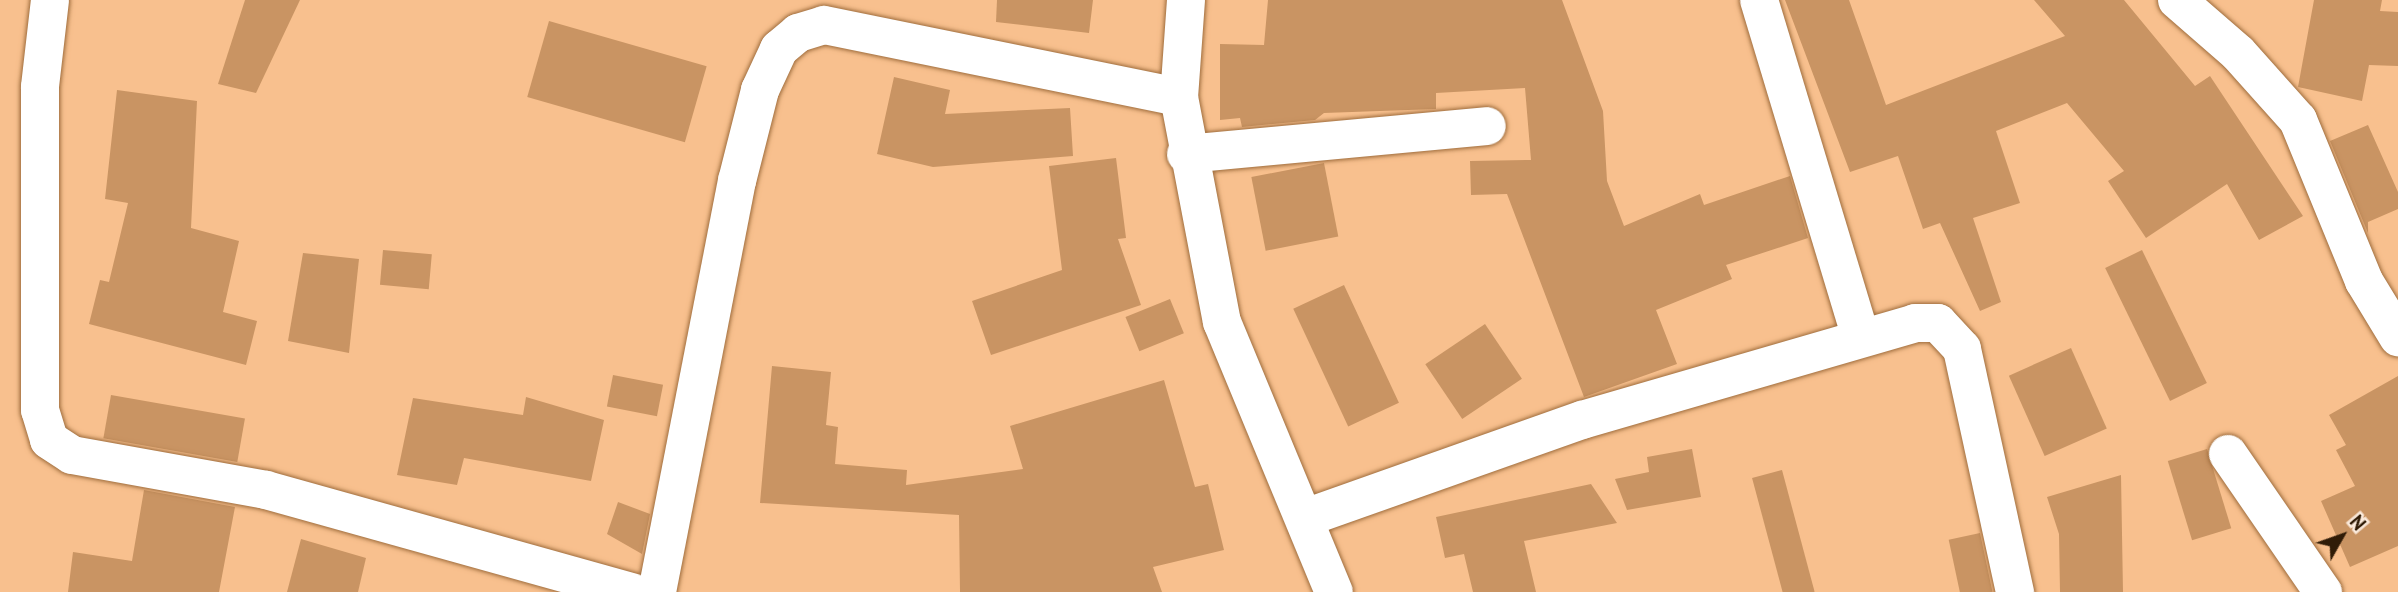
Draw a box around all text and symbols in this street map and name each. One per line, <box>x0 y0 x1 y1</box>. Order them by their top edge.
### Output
north arrow <box>2307 501 2377 571</box>
text: N <box>2345 510 2371 535</box>

